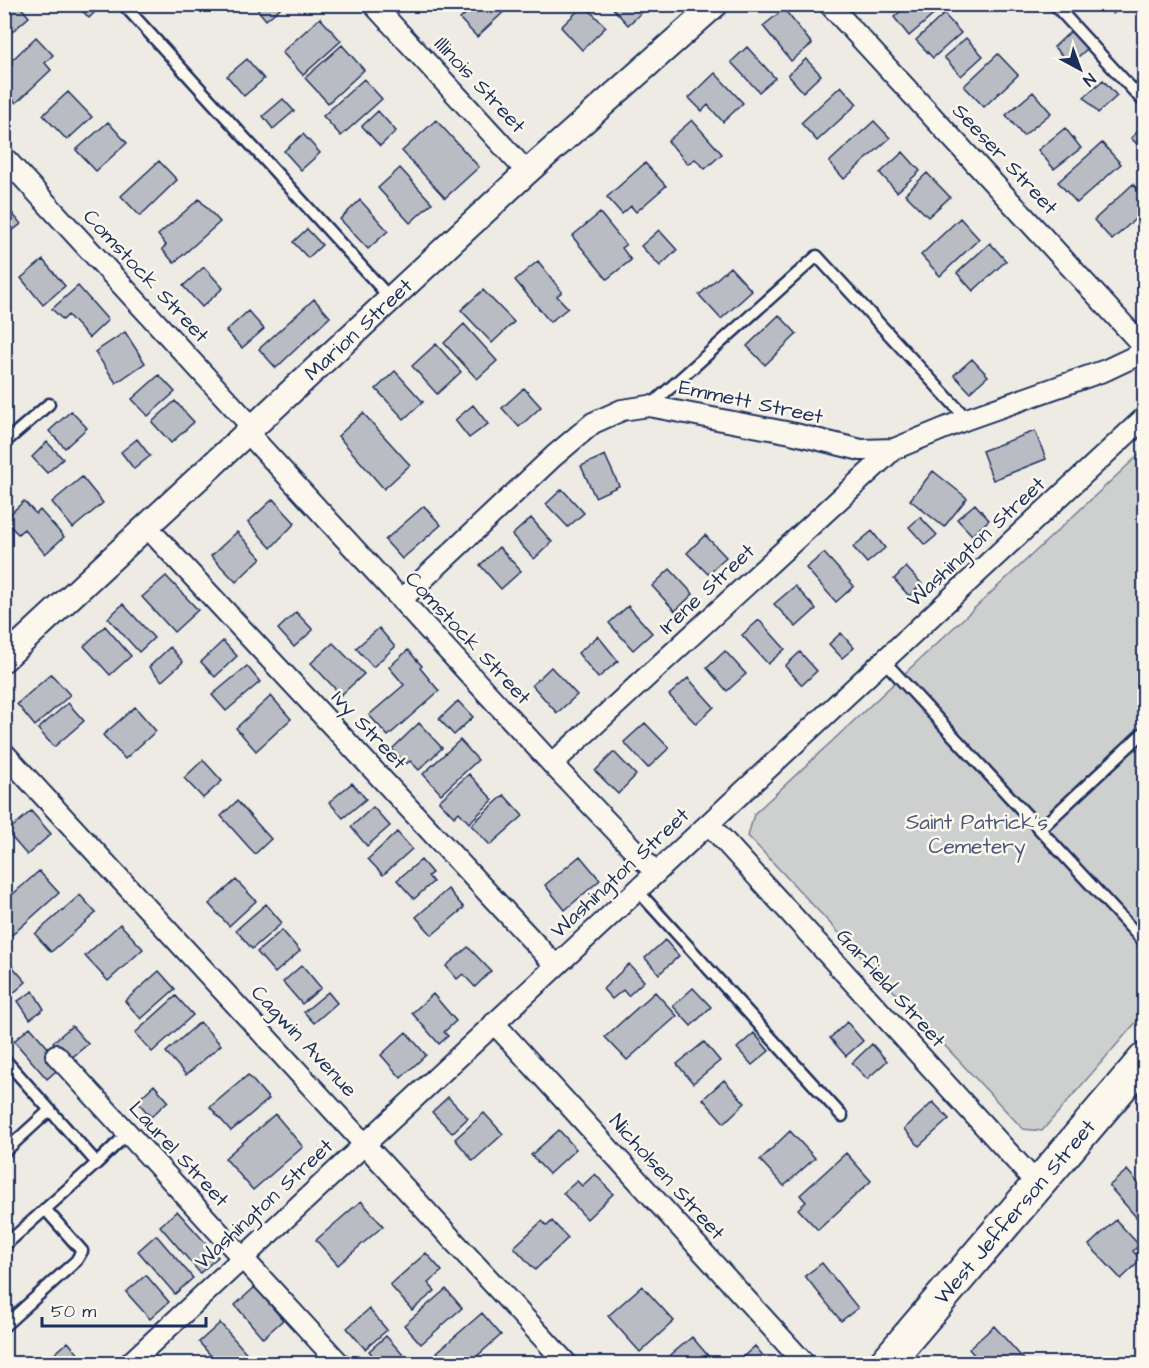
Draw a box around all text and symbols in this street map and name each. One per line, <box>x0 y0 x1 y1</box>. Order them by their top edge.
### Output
street label: Illinois Street <box>428 30 533 140</box>
north arrow <box>1050 39 1110 99</box>
text: N <box>1078 68 1100 91</box>
street label: Seeser Street <box>946 97 1065 222</box>
street label: Comstock Street <box>76 203 216 350</box>
street label: Marion Street <box>298 271 419 387</box>
street label: Emmett Street <box>676 373 826 432</box>
street label: Washington Street <box>900 470 1053 615</box>
street label: Irene Street <box>653 537 762 641</box>
street label: Comstock Street <box>398 565 538 712</box>
street label: Ivy Street <box>323 684 414 778</box>
street label: Washington Street <box>544 801 697 946</box>
park label: Saint Patrick's Cemetery <box>906 808 1048 863</box>
street label: Garfield Street <box>830 922 953 1054</box>
street label: Cagwin Avenue <box>243 979 364 1105</box>
street label: Laurel Street <box>122 1095 236 1214</box>
street label: Nicholsen Street <box>602 1108 732 1247</box>
street label: West Jefferson Street <box>927 1112 1102 1311</box>
street label: Washington Street <box>188 1132 341 1277</box>
scale bar <box>42 1290 206 1328</box>
text: 50 m <box>51 1299 96 1324</box>

